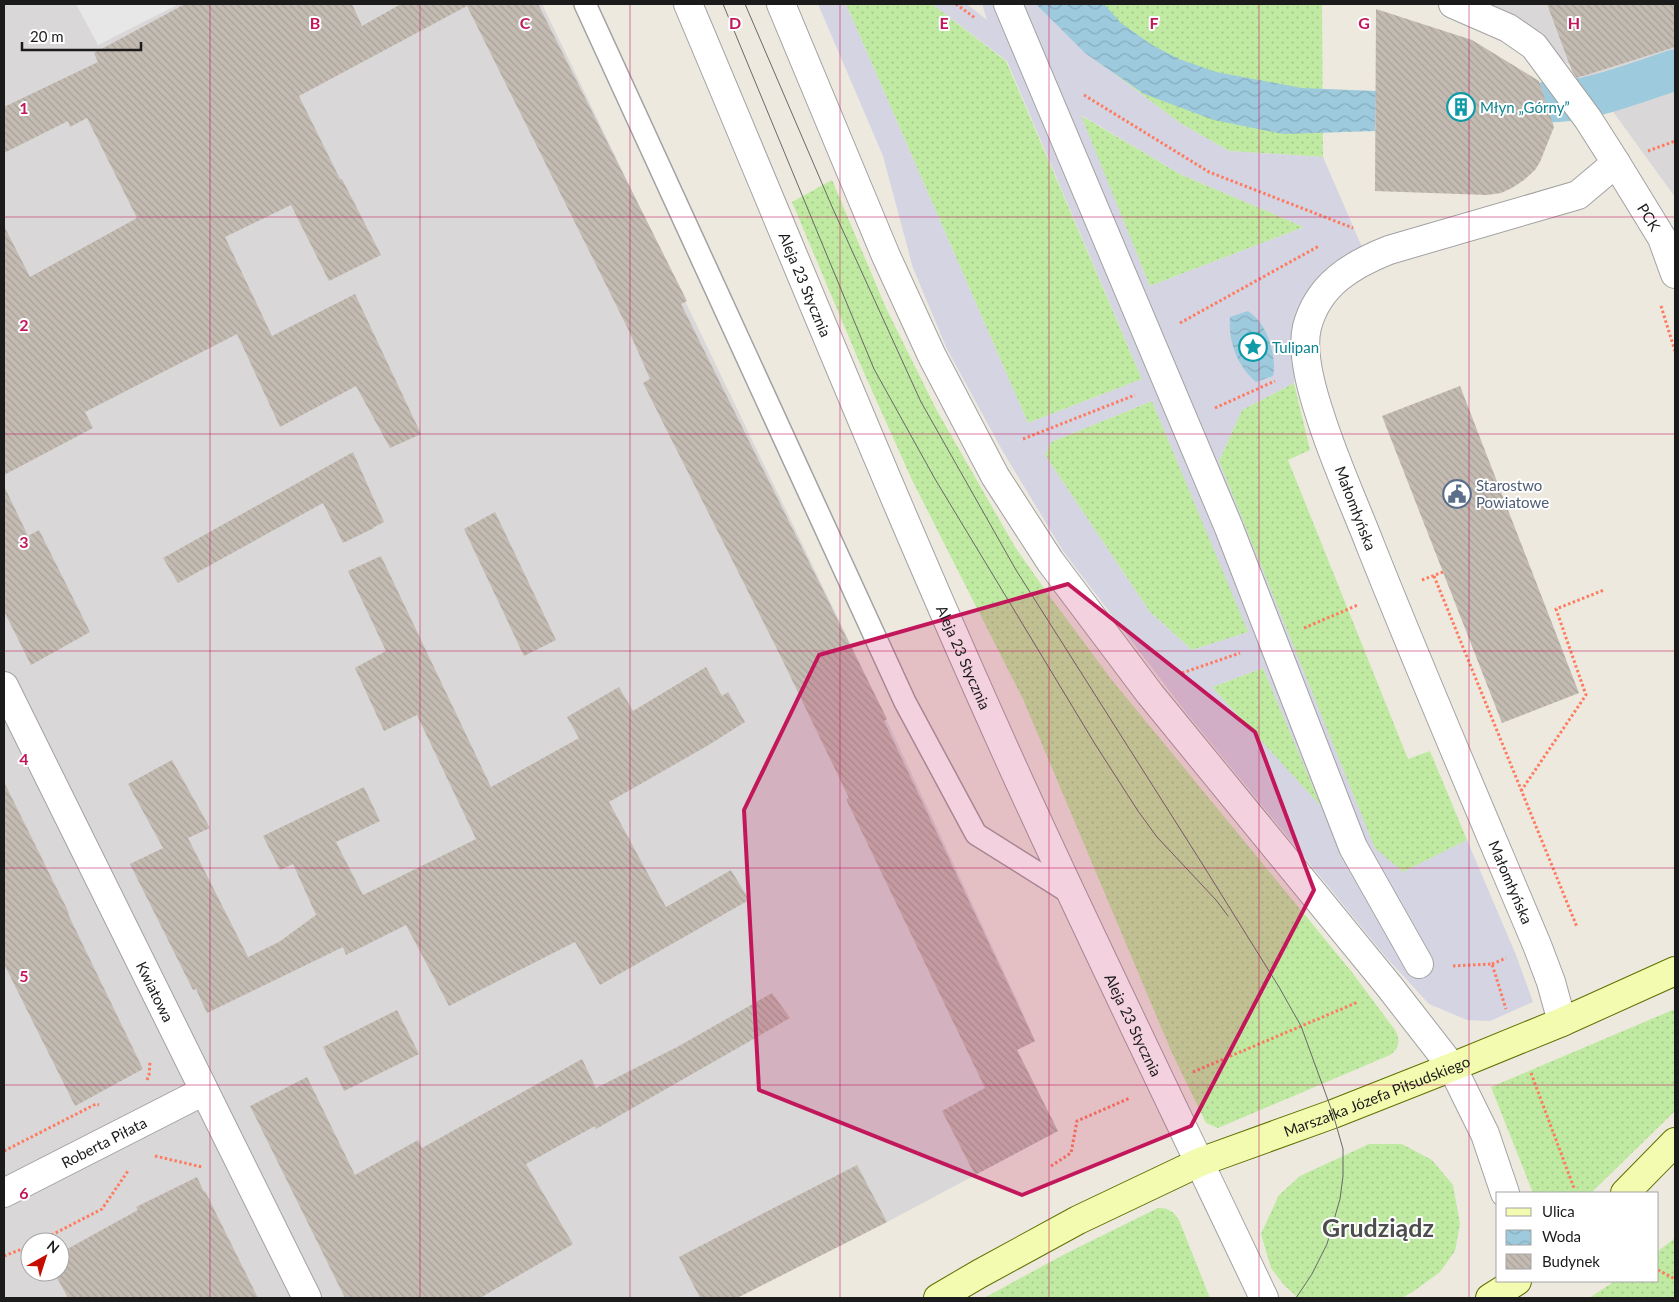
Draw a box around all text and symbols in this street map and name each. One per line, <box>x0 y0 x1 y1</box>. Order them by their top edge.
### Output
text: B <box>310 13 320 32</box>
text: C <box>520 13 531 32</box>
text: D <box>729 13 741 32</box>
text: E <box>939 13 949 32</box>
text: F <box>1149 13 1159 32</box>
text: G <box>1358 13 1370 32</box>
text: H <box>1568 13 1580 32</box>
scale bar <box>22 20 141 52</box>
text: 20 m <box>30 27 64 45</box>
building icon: Młyn „Górny” <box>1446 92 1476 122</box>
text: 1 <box>19 98 29 117</box>
place label: Młyn „Górny” <box>1480 98 1570 116</box>
street label: PCK <box>1634 200 1664 234</box>
street label: Aleja 23 Stycznia <box>775 229 835 340</box>
text: 2 <box>19 315 29 334</box>
place icon: Tulipan <box>1238 332 1268 362</box>
place label: Tulipan <box>1272 338 1319 356</box>
street label: Małomłyńska <box>1332 463 1380 553</box>
place label: Starostwo Powiatowe <box>1476 476 1549 511</box>
public building icon: Starostwo Powiatowe <box>1442 479 1472 509</box>
text: 3 <box>19 532 29 551</box>
street label: Aleja 23 Stycznia <box>933 602 995 712</box>
text: 4 <box>19 749 29 768</box>
street label: Małomłyńska <box>1485 838 1537 926</box>
street label: Kwiatowa <box>133 958 178 1025</box>
text: 5 <box>19 966 29 985</box>
street label: Aleja 23 Stycznia <box>1101 971 1166 1079</box>
street label: Marszałka Józefa Piłsudskiego <box>1281 1052 1472 1140</box>
street label: Roberta Piłata <box>58 1113 149 1171</box>
text: 6 <box>19 1183 29 1202</box>
legend <box>1496 1192 1659 1282</box>
text: Ulica <box>1542 1202 1575 1220</box>
district label: Grudziądz <box>1322 1212 1434 1242</box>
text: Woda <box>1542 1227 1581 1245</box>
north arrow <box>20 1232 70 1282</box>
text: N <box>44 1237 63 1257</box>
text: Budynek <box>1542 1252 1600 1270</box>

